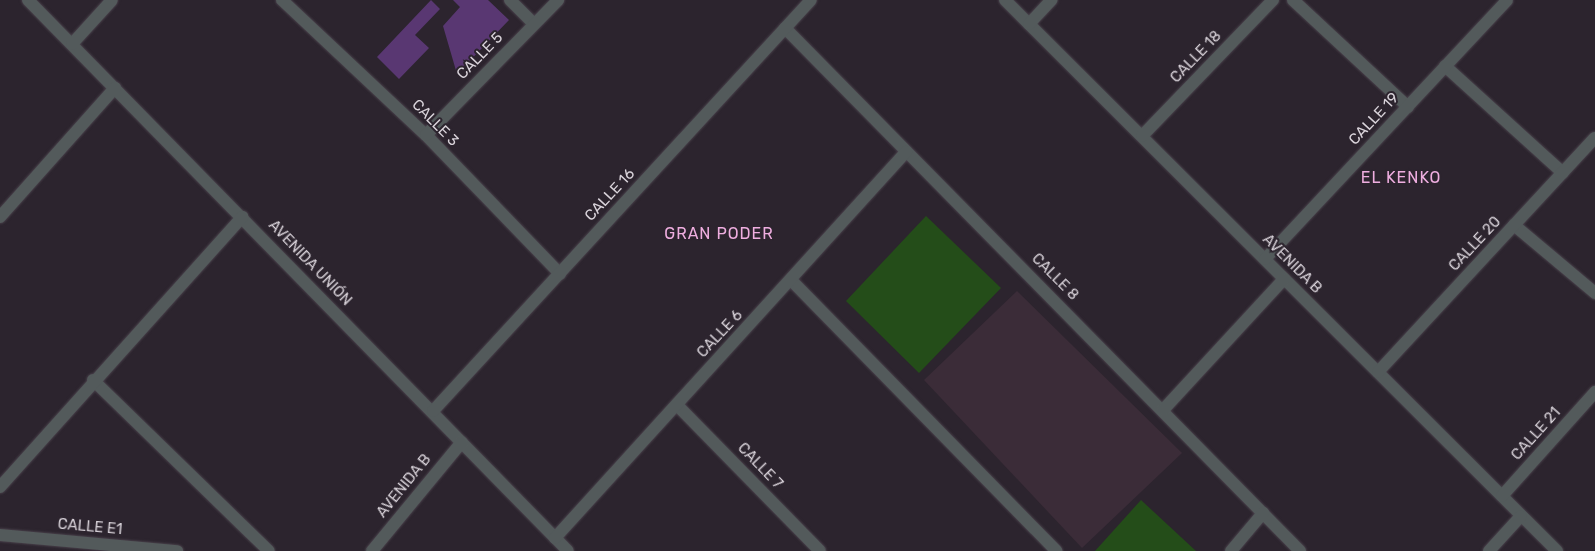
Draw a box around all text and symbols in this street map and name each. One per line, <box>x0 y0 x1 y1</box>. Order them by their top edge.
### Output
street label: CALLE 18 <box>1167 27 1225 87</box>
street label: CALLE 5 <box>453 29 507 83</box>
street label: CALLE 19 <box>1345 89 1403 149</box>
street label: CALLE 3 <box>408 96 462 150</box>
street label: CALLE 16 <box>581 165 639 225</box>
district label: EL KENKO <box>1360 168 1442 188</box>
street label: CALLE 20 <box>1445 213 1505 275</box>
street label: AVENIDA UNIÓN <box>265 216 355 310</box>
district label: GRAN PODER <box>663 224 775 244</box>
street label: AVENIDA B <box>1259 231 1325 297</box>
street label: CALLE 8 <box>1028 250 1082 304</box>
street label: CALLE 6 <box>693 306 747 362</box>
street label: CALLE 21 <box>1508 404 1564 464</box>
street label: CALLE 7 <box>734 439 786 493</box>
street label: AVENIDA B <box>373 451 435 521</box>
street label: CALLE E1 <box>57 515 123 539</box>

